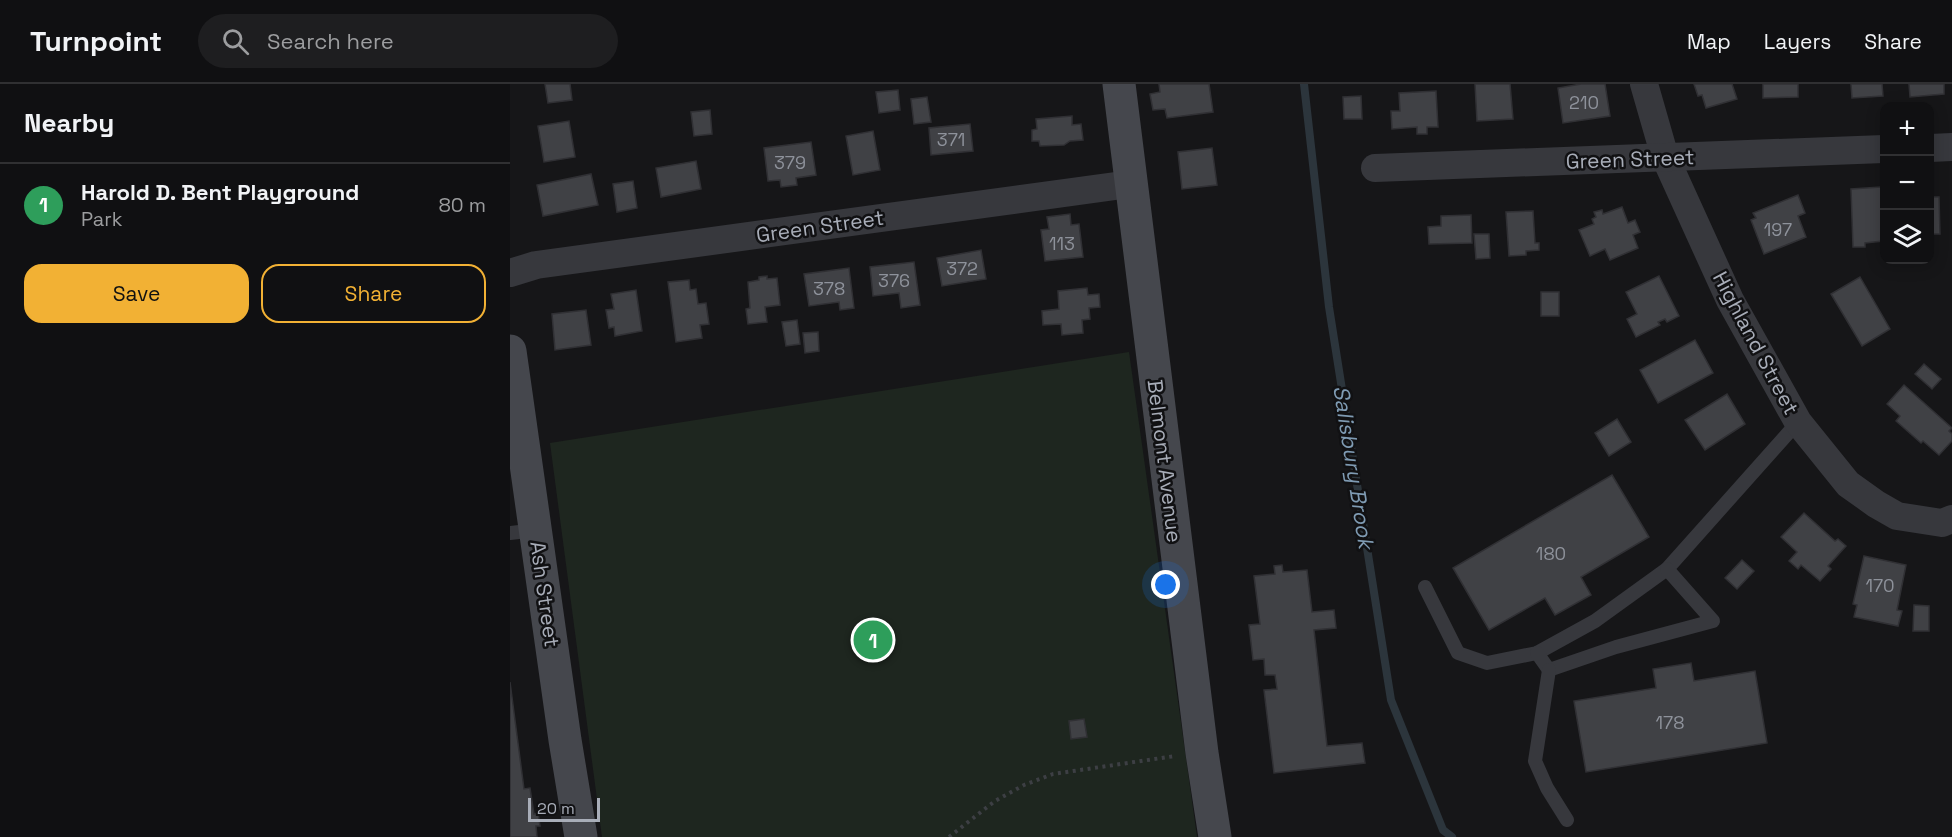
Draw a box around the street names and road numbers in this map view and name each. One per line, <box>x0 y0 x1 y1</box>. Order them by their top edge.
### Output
street label: Green Street <box>1565 143 1695 175</box>
street label: Green Street <box>754 204 886 248</box>
street label: Highland Street <box>1707 267 1805 419</box>
street label: Belmont Avenue <box>1142 378 1188 544</box>
street label: Ash Street <box>524 539 566 649</box>

